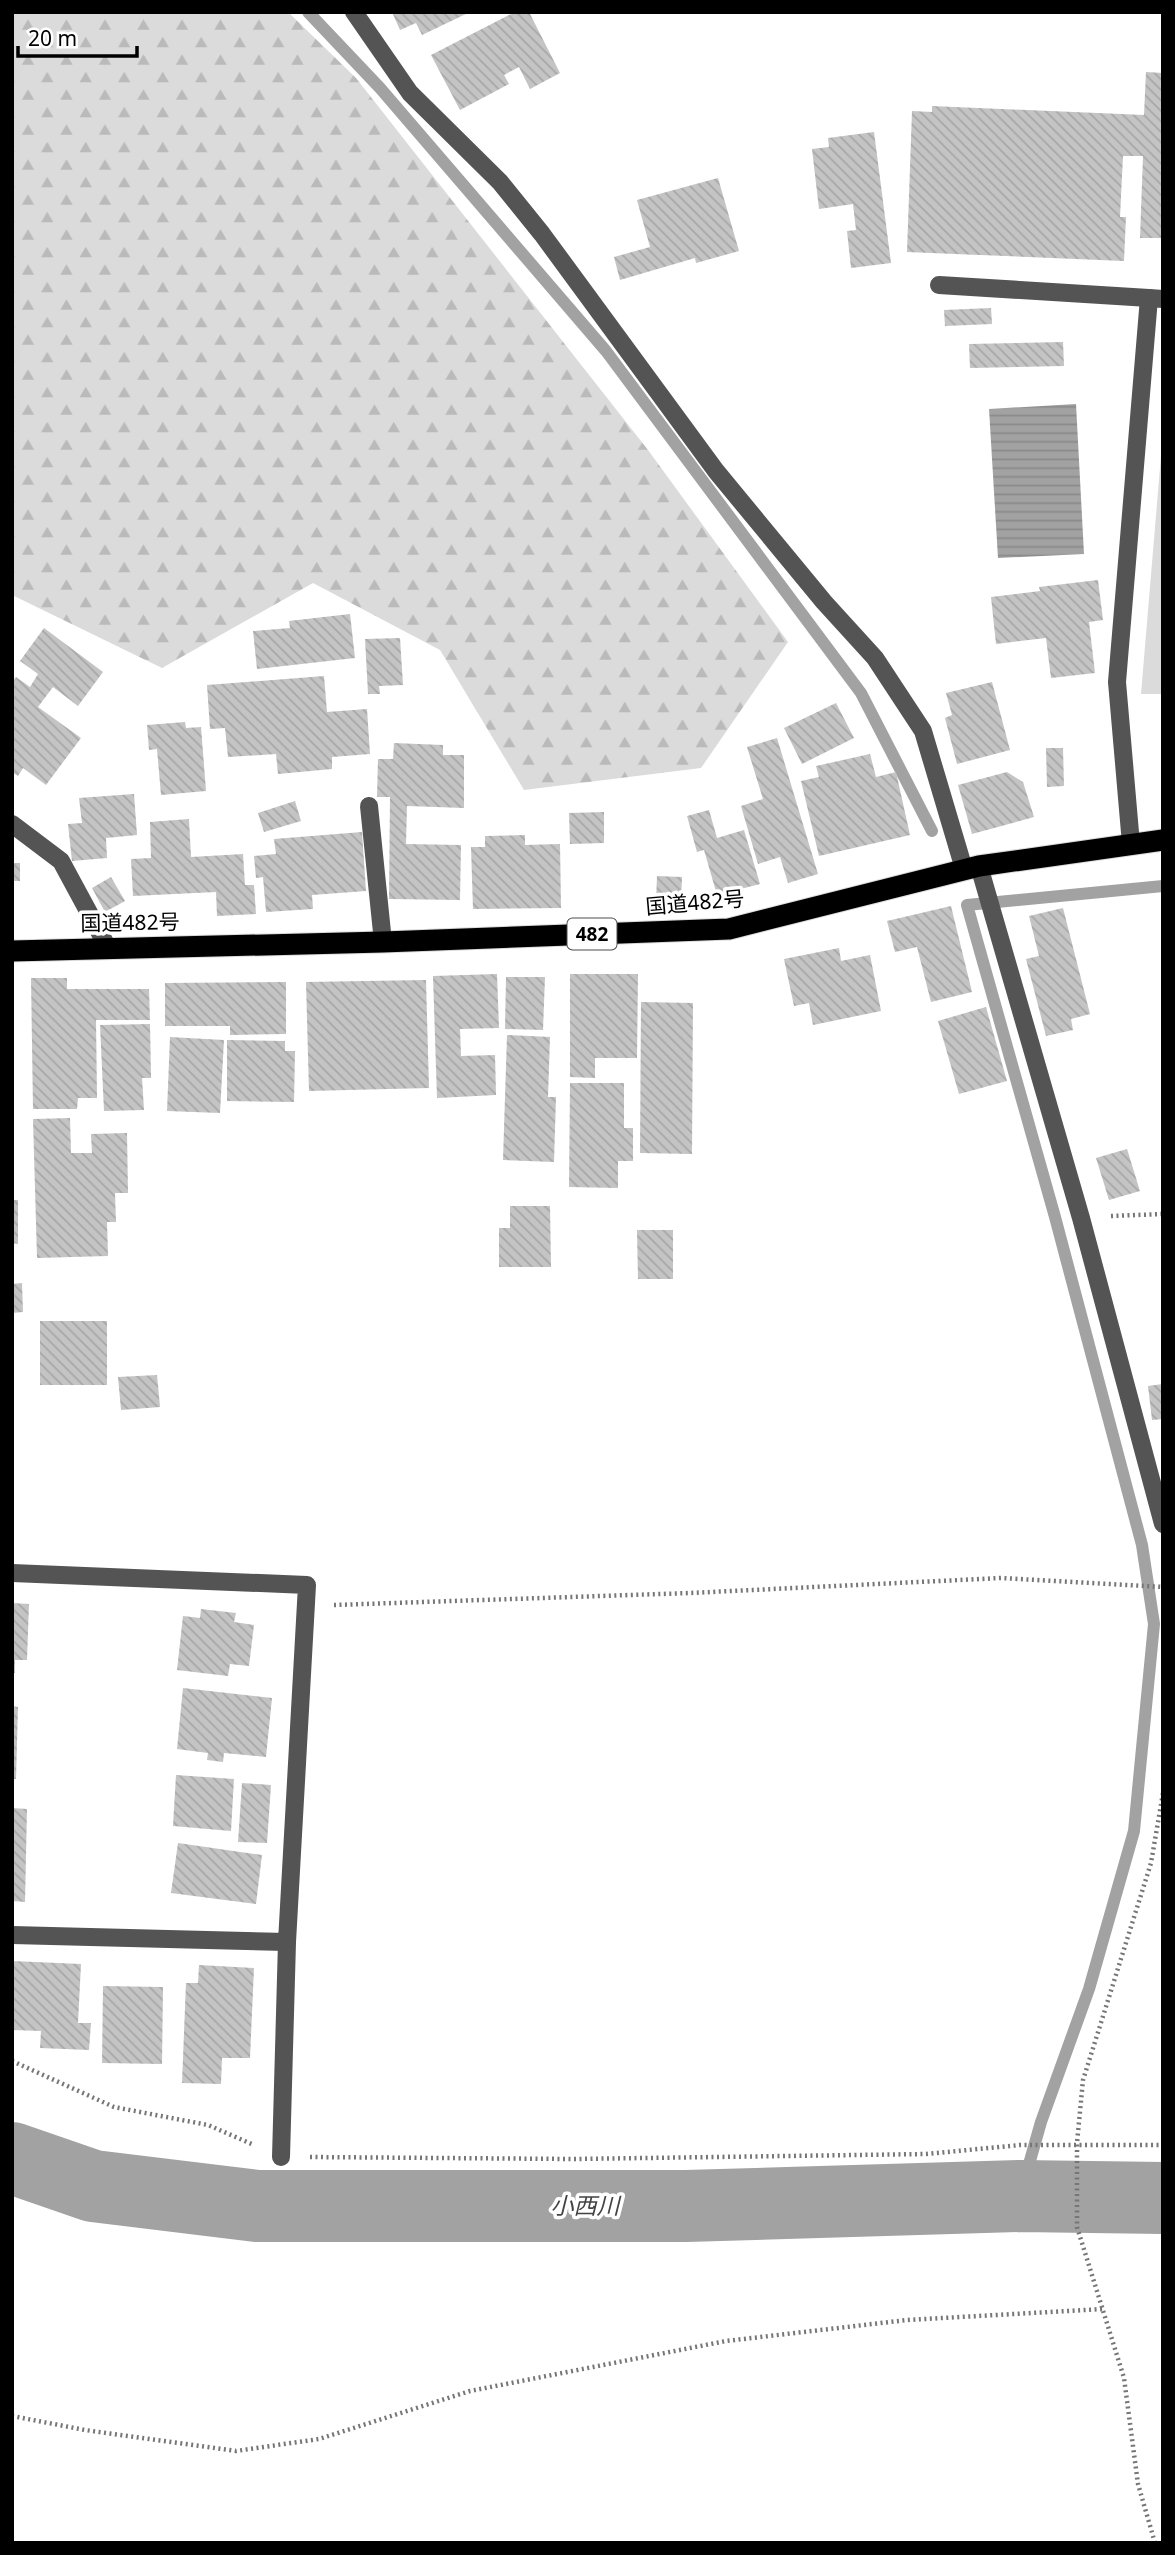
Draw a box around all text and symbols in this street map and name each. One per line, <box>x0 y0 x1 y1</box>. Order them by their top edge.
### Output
scale bar <box>18 14 136 58</box>
text: 20 m <box>28 24 77 52</box>
street label: 国道482号 <box>644 884 745 920</box>
street label: 国道482号 <box>80 907 180 937</box>
road number: 482 <box>568 918 616 950</box>
water label: 小西川 <box>551 2189 623 2221</box>

